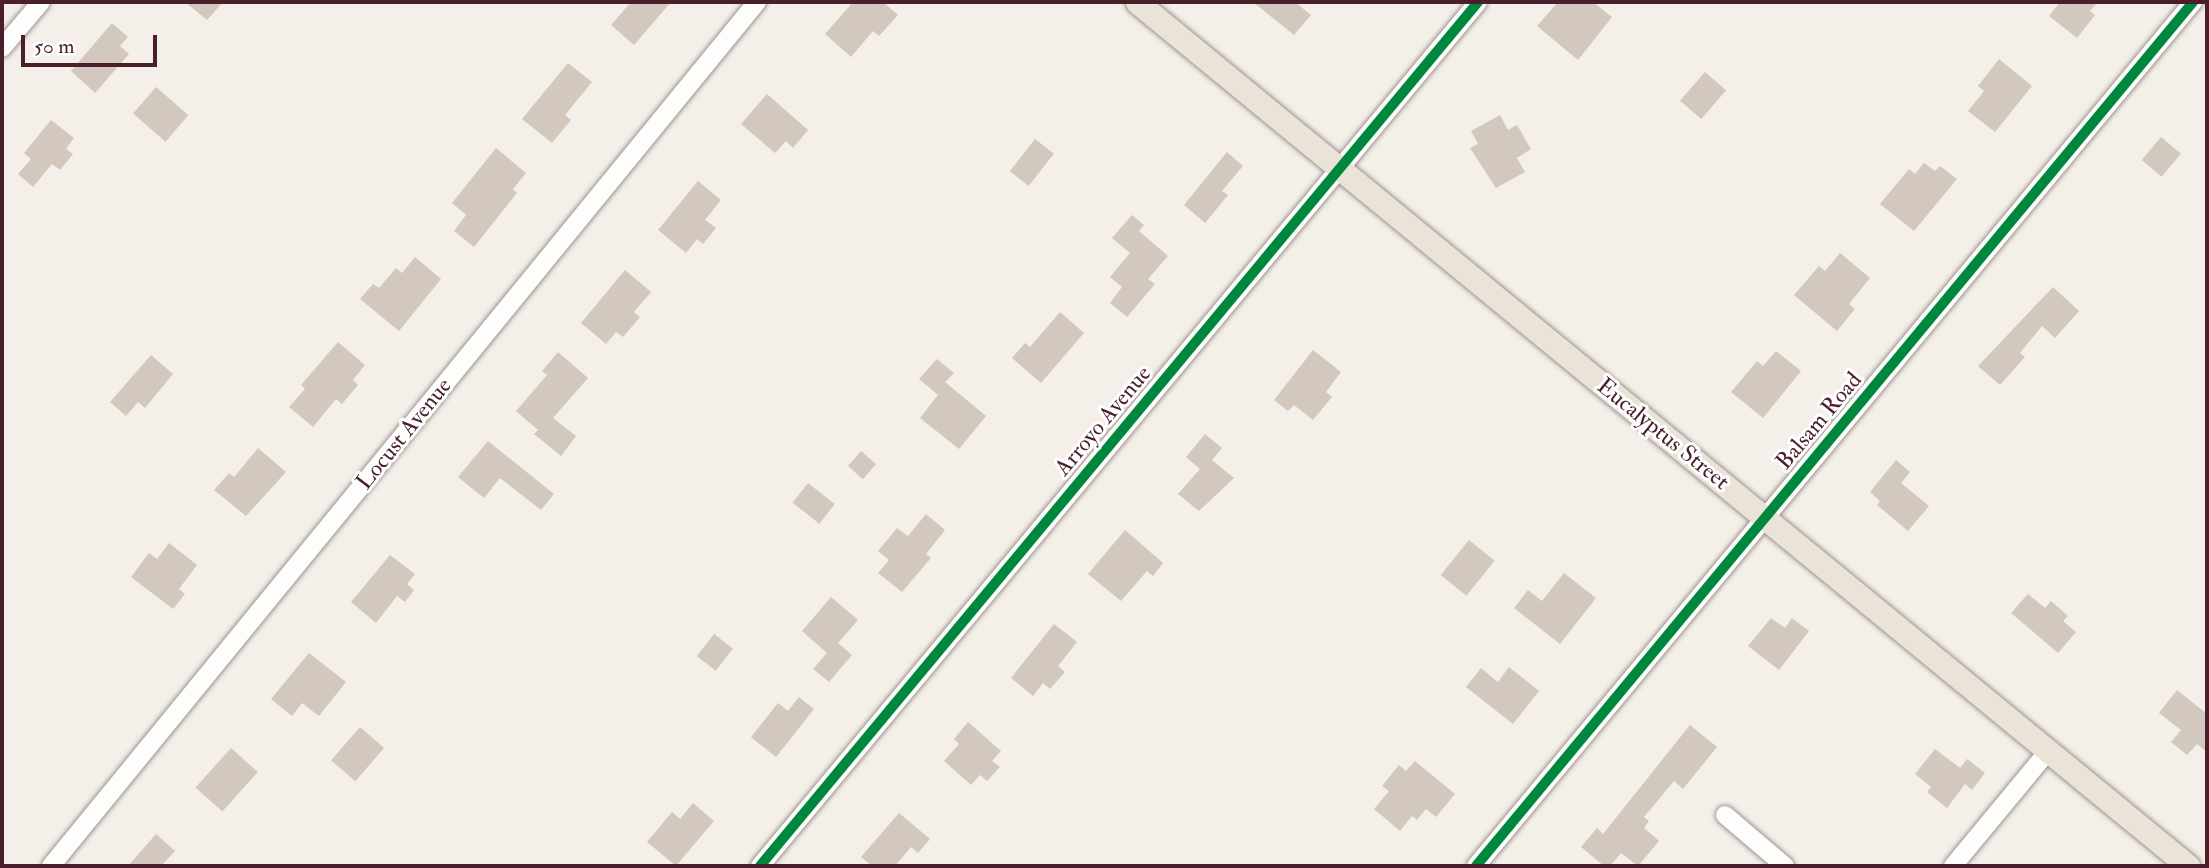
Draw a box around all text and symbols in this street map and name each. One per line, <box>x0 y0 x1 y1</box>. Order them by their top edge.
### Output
scale bar <box>24 21 161 65</box>
text: 50 m <box>34 33 75 60</box>
street label: Arroyo Avenue <box>1049 360 1157 482</box>
street label: Balsam Road <box>1770 367 1868 475</box>
street label: Eucalyptus Street <box>1591 372 1735 496</box>
street label: Locust Avenue <box>351 373 457 495</box>

